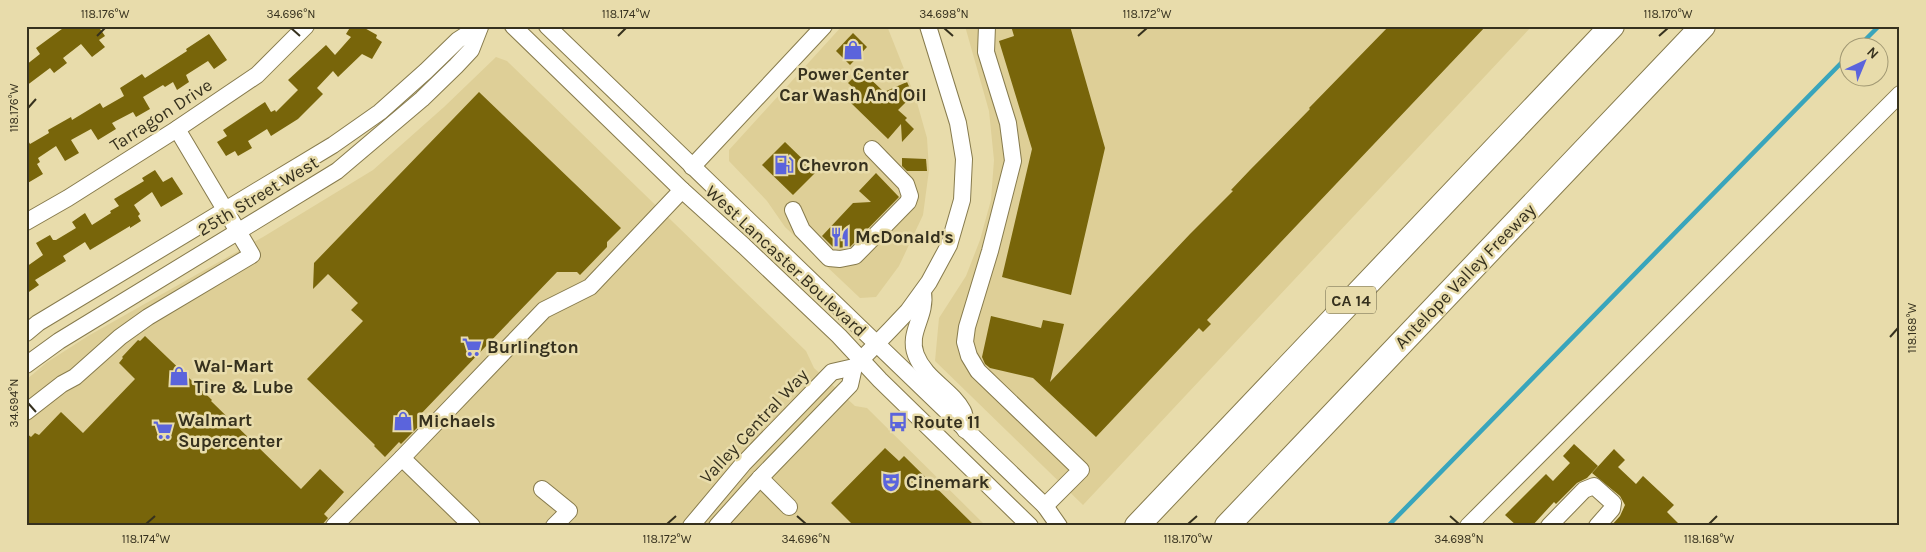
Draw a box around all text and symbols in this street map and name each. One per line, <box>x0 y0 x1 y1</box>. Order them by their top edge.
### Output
text: 118.176°W <box>81 7 130 21</box>
text: 34.696°N <box>267 7 315 21</box>
text: 118.174°W <box>602 7 651 21</box>
text: 34.698°N <box>919 7 969 21</box>
text: 118.172°W <box>1123 7 1172 21</box>
text: 118.170°W <box>1644 7 1693 21</box>
north arrow <box>1838 38 1888 88</box>
shop icon: Power Center Car Wash And Oil <box>842 39 864 61</box>
text: N <box>1863 43 1882 63</box>
place label: Power Center Car Wash And Oil <box>779 63 927 106</box>
street label: Tarragon Drive <box>106 74 216 156</box>
text: 118.176°W <box>7 83 21 132</box>
street label: 25th Street West <box>194 151 323 241</box>
fuel station icon: Chevron <box>773 154 795 176</box>
place label: Chevron <box>799 154 869 176</box>
street label: West Lancaster Boulevard <box>701 181 871 341</box>
street label: Antelope Valley Freeway <box>1390 198 1540 353</box>
restaurant icon: McDonald's <box>829 226 851 248</box>
place label: McDonald's <box>855 226 954 248</box>
road number: CA 14 <box>1326 286 1376 314</box>
text: 118.168°W <box>1905 302 1919 353</box>
supermarket icon: Burlington <box>461 336 483 358</box>
place label: Burlington <box>487 336 579 358</box>
place label: Wal-Mart Tire & Lube <box>194 355 293 398</box>
street label: Valley Central Way <box>695 364 813 488</box>
shop icon: Wal-Mart Tire & Lube <box>168 365 190 387</box>
text: 34.694°N <box>7 379 21 427</box>
place label: Walmart Supercenter <box>178 409 282 452</box>
shop icon: Michaels <box>392 410 414 432</box>
place label: Michaels <box>418 410 495 432</box>
bus stop icon: Route 11 <box>887 411 909 433</box>
place label: Route 11 <box>913 411 980 433</box>
supermarket icon: Walmart Supercenter <box>152 419 174 441</box>
theatre icon: Cinemark <box>880 471 902 493</box>
place label: Cinemark <box>906 471 990 493</box>
text: 118.174°W <box>122 532 171 546</box>
text: 118.172°W <box>643 532 692 546</box>
text: 34.696°N <box>782 532 830 546</box>
text: 118.170°W <box>1164 532 1213 546</box>
text: 34.698°N <box>1434 532 1484 546</box>
text: 118.168°W <box>1684 532 1735 546</box>

